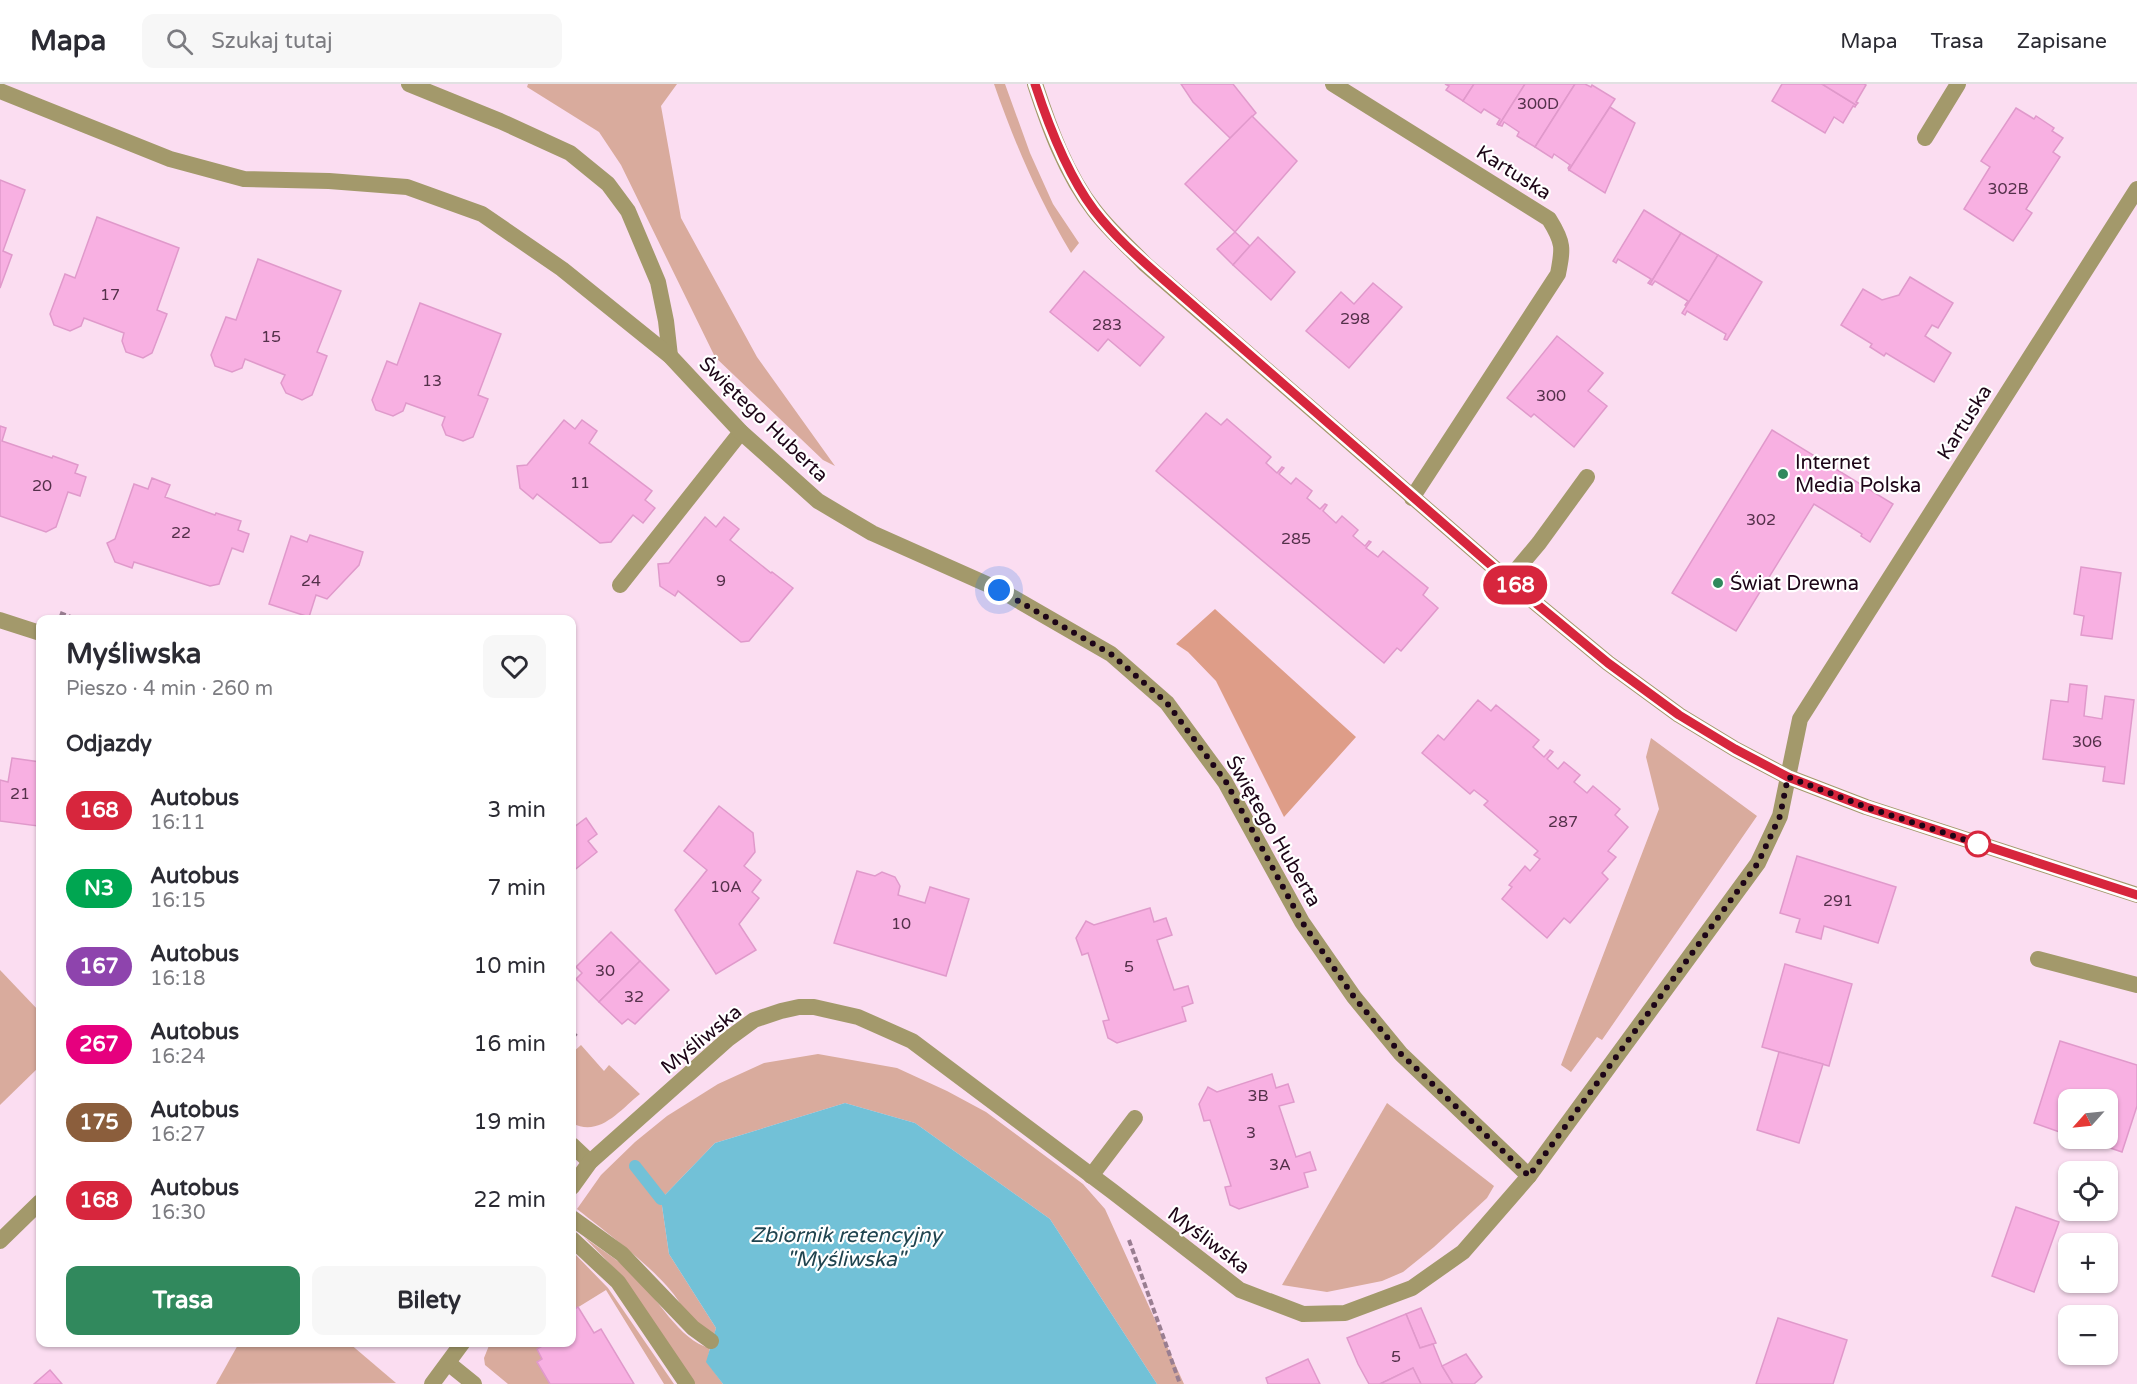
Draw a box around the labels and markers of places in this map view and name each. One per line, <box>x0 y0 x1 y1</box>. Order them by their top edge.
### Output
place label: Internet Media Polska <box>1795 451 1921 498</box>
marker: Internet Media Polska <box>1776 467 1790 481</box>
place label: Świat Drewna <box>1730 571 1859 596</box>
marker: Świat Drewna <box>1711 576 1725 590</box>
unlabelled marker <box>1965 831 1991 857</box>

